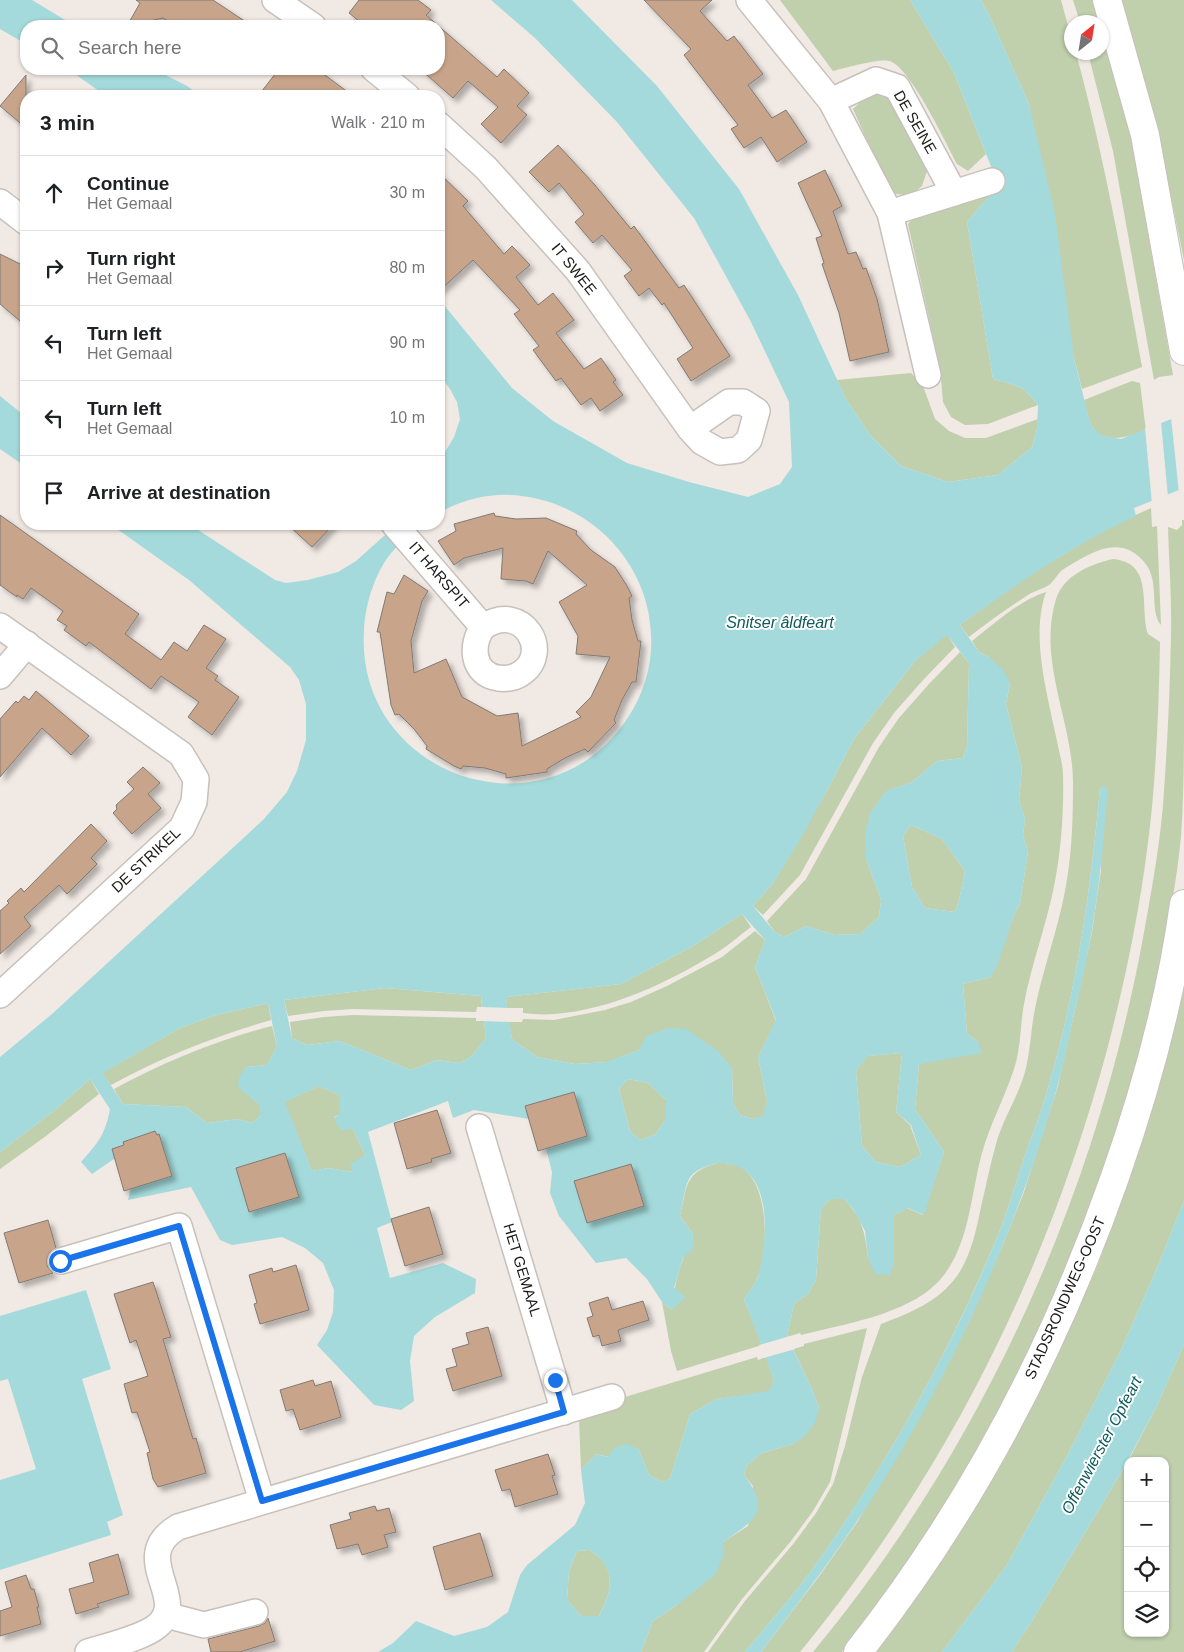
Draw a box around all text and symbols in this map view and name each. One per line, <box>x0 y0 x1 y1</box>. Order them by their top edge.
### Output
north arrow <box>1064 15 1109 60</box>
search box <box>20 20 445 75</box>
icon: search <box>38 34 66 62</box>
text: Search here <box>78 37 182 58</box>
street label: DE SEINE <box>891 87 940 156</box>
text: 3 min <box>40 111 95 134</box>
text: Walk · 210 m <box>331 114 425 131</box>
text: Continue <box>87 173 169 194</box>
icon: ahead <box>40 179 68 207</box>
text: 30 m <box>389 184 425 201</box>
text: Het Gemaal <box>87 195 172 212</box>
street label: IT SWEE <box>548 239 600 298</box>
text: Turn right <box>87 248 175 269</box>
icon: right <box>40 254 68 282</box>
text: 80 m <box>389 259 425 276</box>
text: Het Gemaal <box>87 270 172 287</box>
text: Turn left <box>87 323 162 344</box>
icon: left <box>40 329 68 357</box>
text: 90 m <box>389 334 425 351</box>
text: Het Gemaal <box>87 345 172 362</box>
text: Turn left <box>87 398 162 419</box>
icon: left <box>40 404 68 432</box>
text: 10 m <box>389 409 425 426</box>
text: Het Gemaal <box>87 420 172 437</box>
icon: arrive <box>40 479 68 507</box>
text: Arrive at destination <box>87 482 271 503</box>
street label: IT HARSPIT <box>406 538 473 611</box>
water label: Snitser âldfeart <box>726 614 834 631</box>
street label: DE STRIKEL <box>108 824 183 896</box>
street label: STADSRONDWEG-OOST <box>1021 1214 1108 1382</box>
street label: HET GEMAAL <box>500 1221 545 1318</box>
route start <box>49 1250 72 1273</box>
route end <box>544 1369 567 1392</box>
water label: Offenwierster Opfeart <box>1058 1373 1145 1517</box>
map controls <box>1124 1457 1169 1637</box>
button: + <box>1124 1457 1169 1502</box>
button: − <box>1124 1502 1169 1547</box>
button: locate <box>1124 1547 1169 1592</box>
button: layers <box>1124 1592 1169 1637</box>

